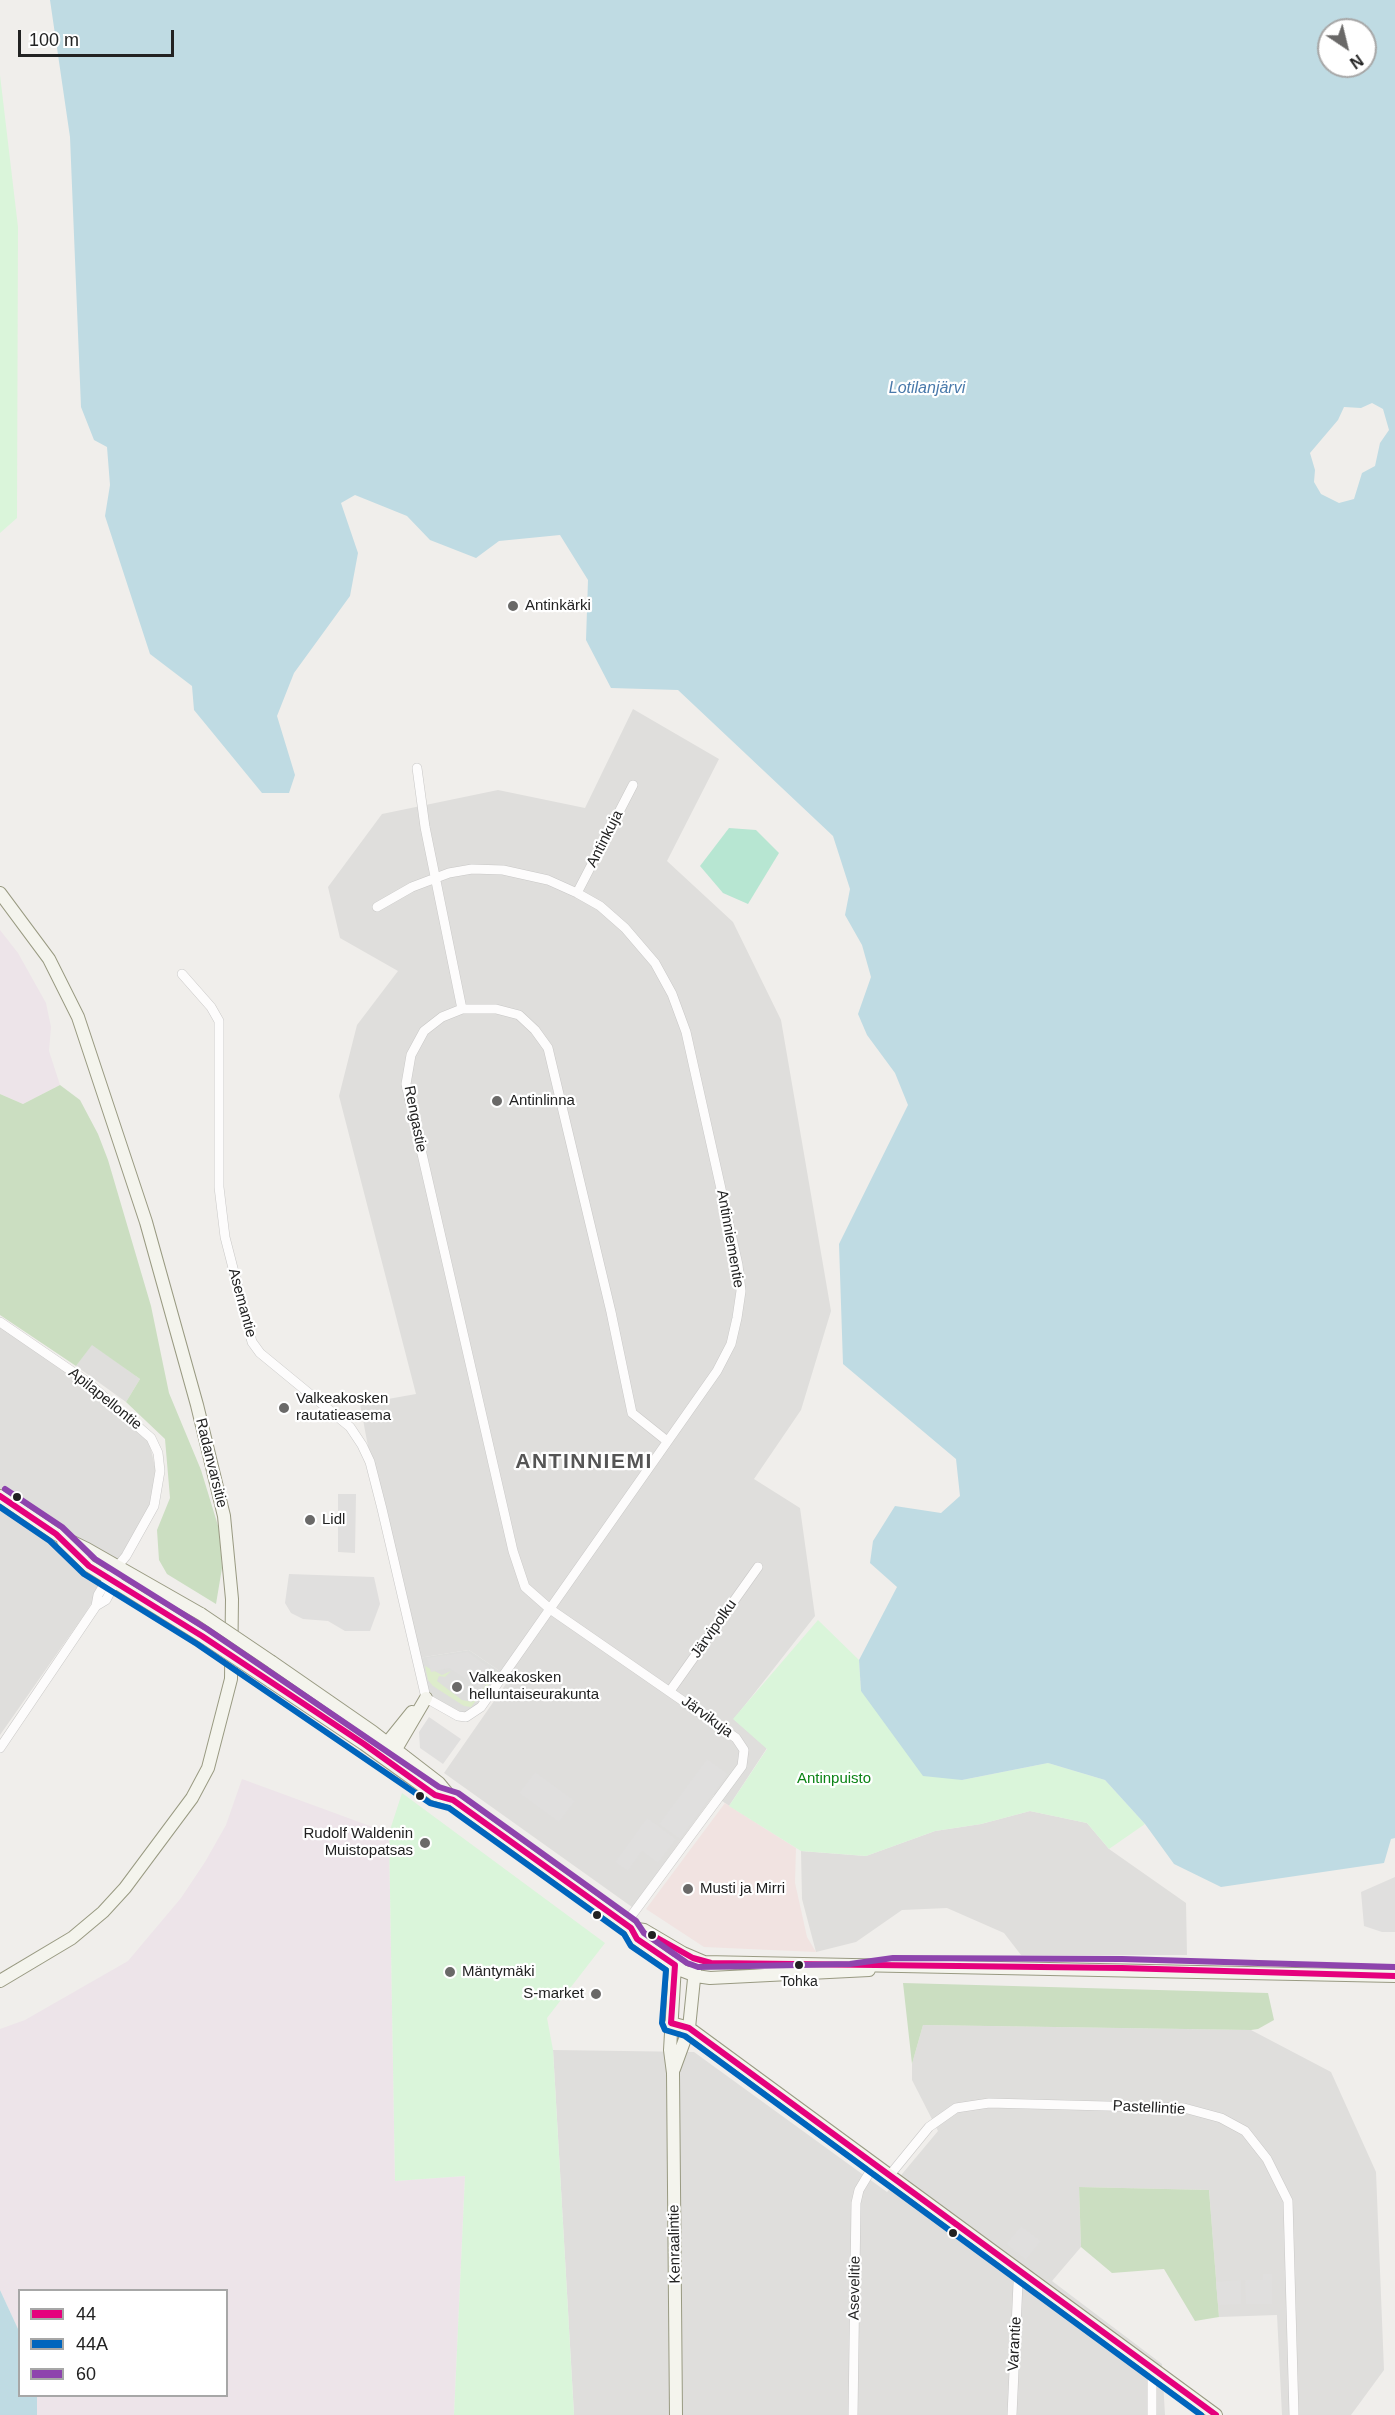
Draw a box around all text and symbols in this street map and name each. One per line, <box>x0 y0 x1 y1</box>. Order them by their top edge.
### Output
scale bar <box>21 18 177 56</box>
north arrow <box>1317 18 1377 78</box>
text: 100 m <box>29 30 79 50</box>
text: N <box>1347 51 1366 72</box>
water label: Lotilanjärvi <box>889 379 965 399</box>
place label: Antinkärki <box>525 597 591 615</box>
marker: Antinkärki <box>506 599 520 613</box>
street label: Antinkuja <box>583 807 627 871</box>
street label: Rengastie <box>400 1084 430 1154</box>
place label: Antinlinna <box>509 1092 575 1110</box>
marker: Antinlinna <box>490 1094 504 1108</box>
street label: Antinniementie <box>713 1189 747 1289</box>
street label: Asemantie <box>224 1266 260 1340</box>
street label: Apilapellontie <box>65 1364 145 1434</box>
place label: Valkeakosken rautatieasema <box>296 1390 391 1425</box>
marker: Valkeakosken rautatieasema <box>277 1401 291 1415</box>
street label: Radanvarsitie <box>191 1416 231 1510</box>
district label: ANTINNIEMI <box>515 1449 653 1475</box>
unlabelled marker <box>11 1491 23 1503</box>
place label: Lidl <box>322 1511 345 1529</box>
marker: Lidl <box>303 1513 317 1527</box>
street label: Järvipolku <box>687 1596 741 1662</box>
place label: Valkeakosken helluntaiseurakunta <box>469 1669 599 1704</box>
marker: Valkeakosken helluntaiseurakunta <box>450 1680 464 1694</box>
street label: Järvikuja <box>678 1692 736 1742</box>
park label: Antinpuisto <box>797 1770 871 1788</box>
unlabelled marker <box>414 1790 426 1802</box>
place label: Rudolf Waldenin Muistopatsas <box>303 1825 413 1860</box>
marker: Rudolf Waldenin Muistopatsas <box>418 1836 432 1850</box>
place label: Musti ja Mirri <box>700 1880 785 1898</box>
marker: Musti ja Mirri <box>681 1882 695 1896</box>
unlabelled marker <box>591 1909 603 1921</box>
unlabelled marker <box>646 1929 658 1941</box>
marker: Tohka <box>793 1959 805 1971</box>
place label: Mäntymäki <box>462 1963 535 1981</box>
marker: Mäntymäki <box>443 1965 457 1979</box>
place label: Tohka <box>780 1974 818 1990</box>
place label: S-market <box>523 1985 584 2003</box>
marker: S-market <box>589 1987 603 2001</box>
street label: Pastellintie <box>1112 2097 1186 2119</box>
street label: Kenraalintie <box>665 2204 685 2284</box>
unlabelled marker <box>947 2227 959 2239</box>
street label: Asevelitie <box>845 2256 865 2320</box>
legend <box>18 2289 228 2397</box>
text: 44 <box>76 2304 96 2324</box>
street label: Varantie <box>1005 2316 1025 2372</box>
text: 44A <box>76 2334 108 2354</box>
text: 60 <box>76 2364 96 2384</box>

